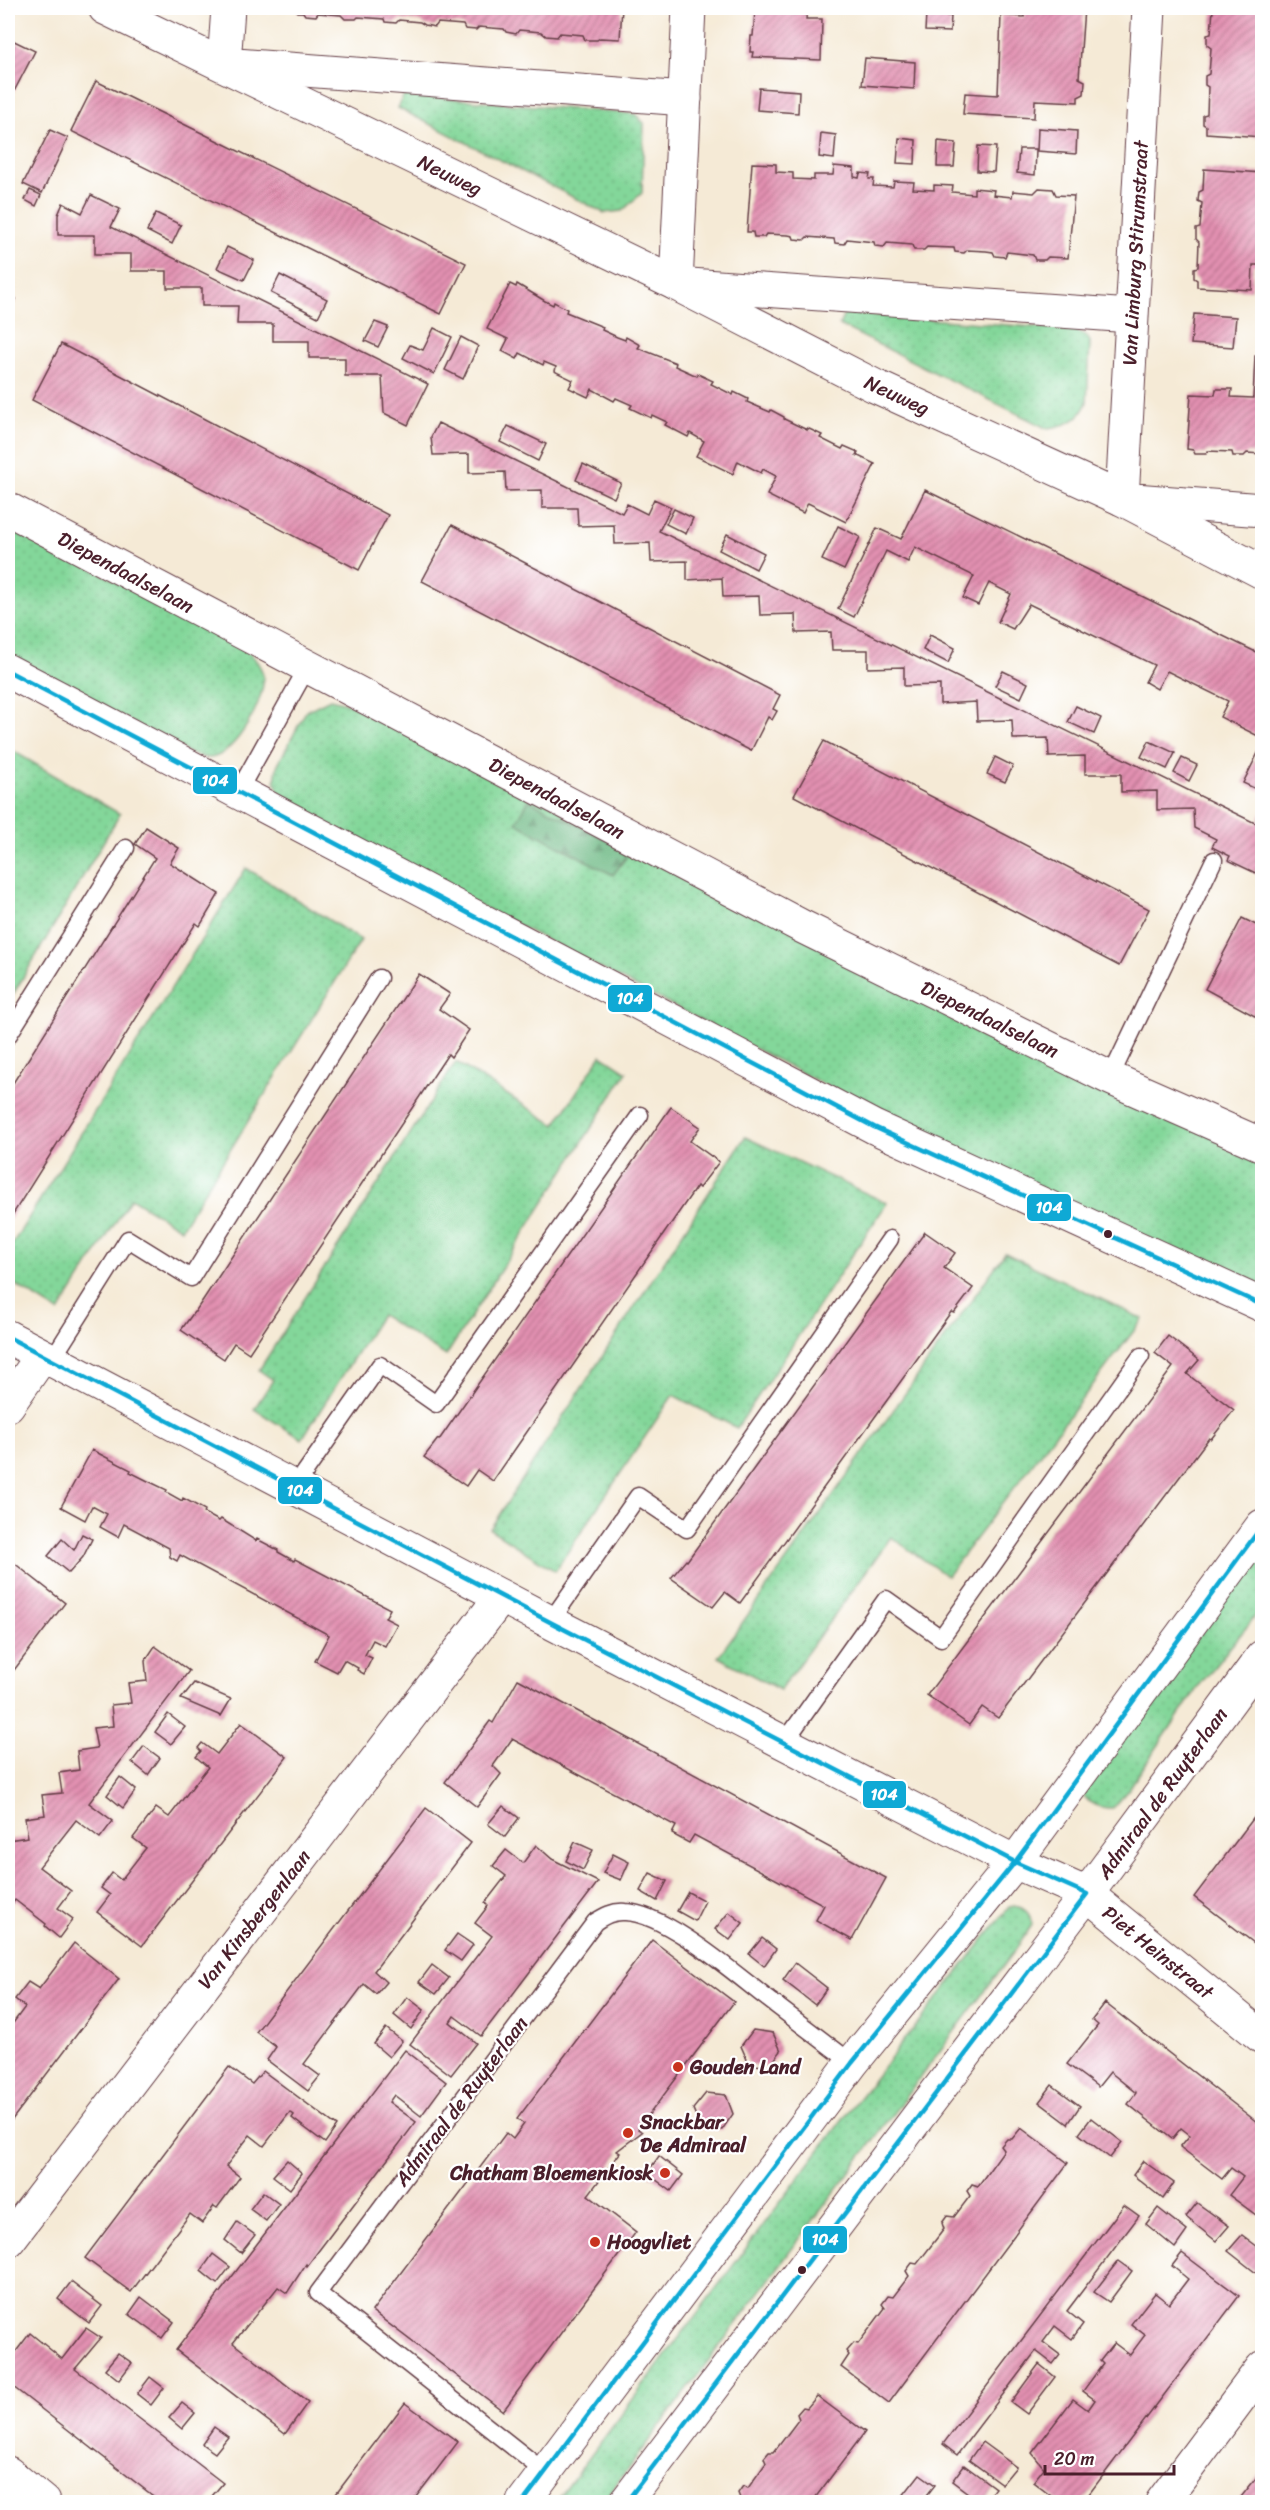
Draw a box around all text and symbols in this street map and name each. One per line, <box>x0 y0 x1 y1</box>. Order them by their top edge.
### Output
street label: Van Limburg Stirumstraat <box>1112 139 1159 366</box>
street label: Neuweg <box>411 145 488 206</box>
street label: Neuweg <box>858 365 935 426</box>
street label: Diependaalselaan <box>51 522 201 623</box>
street label: Diependaalselaan <box>482 748 632 849</box>
line badge: 104 <box>192 766 238 795</box>
text: 104 <box>202 766 228 795</box>
street label: Diependaalselaan <box>914 971 1065 1068</box>
line badge: 104 <box>607 984 653 1013</box>
text: 104 <box>617 984 643 1013</box>
line badge: 104 <box>1026 1193 1072 1222</box>
text: 104 <box>1036 1193 1062 1222</box>
unlabelled marker <box>1102 1228 1114 1240</box>
line badge: 104 <box>277 1476 323 1505</box>
text: 104 <box>287 1476 313 1505</box>
street label: Admiraal de Ruyterlaan <box>1087 1700 1237 1888</box>
line badge: 104 <box>862 1780 907 1809</box>
text: 104 <box>871 1780 897 1809</box>
street label: Van Kinsbergenlaan <box>188 1842 321 1997</box>
street label: Piet Heinstraat <box>1094 1896 1222 2009</box>
street label: Admiraal de Ruyterlaan <box>385 2008 537 2195</box>
place label: Gouden Land <box>689 2050 803 2085</box>
marker: Gouden Land <box>671 2060 685 2074</box>
place label: Snackbar De Admiraal <box>639 2105 747 2163</box>
marker: Snackbar De Admiraal <box>621 2126 635 2140</box>
place label: Chatham Bloemenkiosk <box>449 2156 654 2191</box>
marker: Chatham Bloemenkiosk <box>658 2166 672 2180</box>
place label: Hoogvliet <box>606 2225 691 2260</box>
line badge: 104 <box>802 2225 848 2254</box>
text: 104 <box>812 2225 838 2254</box>
marker: Hoogvliet <box>588 2235 602 2249</box>
unlabelled marker <box>796 2264 808 2276</box>
scale bar <box>1045 2438 1174 2476</box>
text: 20 m <box>1054 2443 1094 2475</box>

